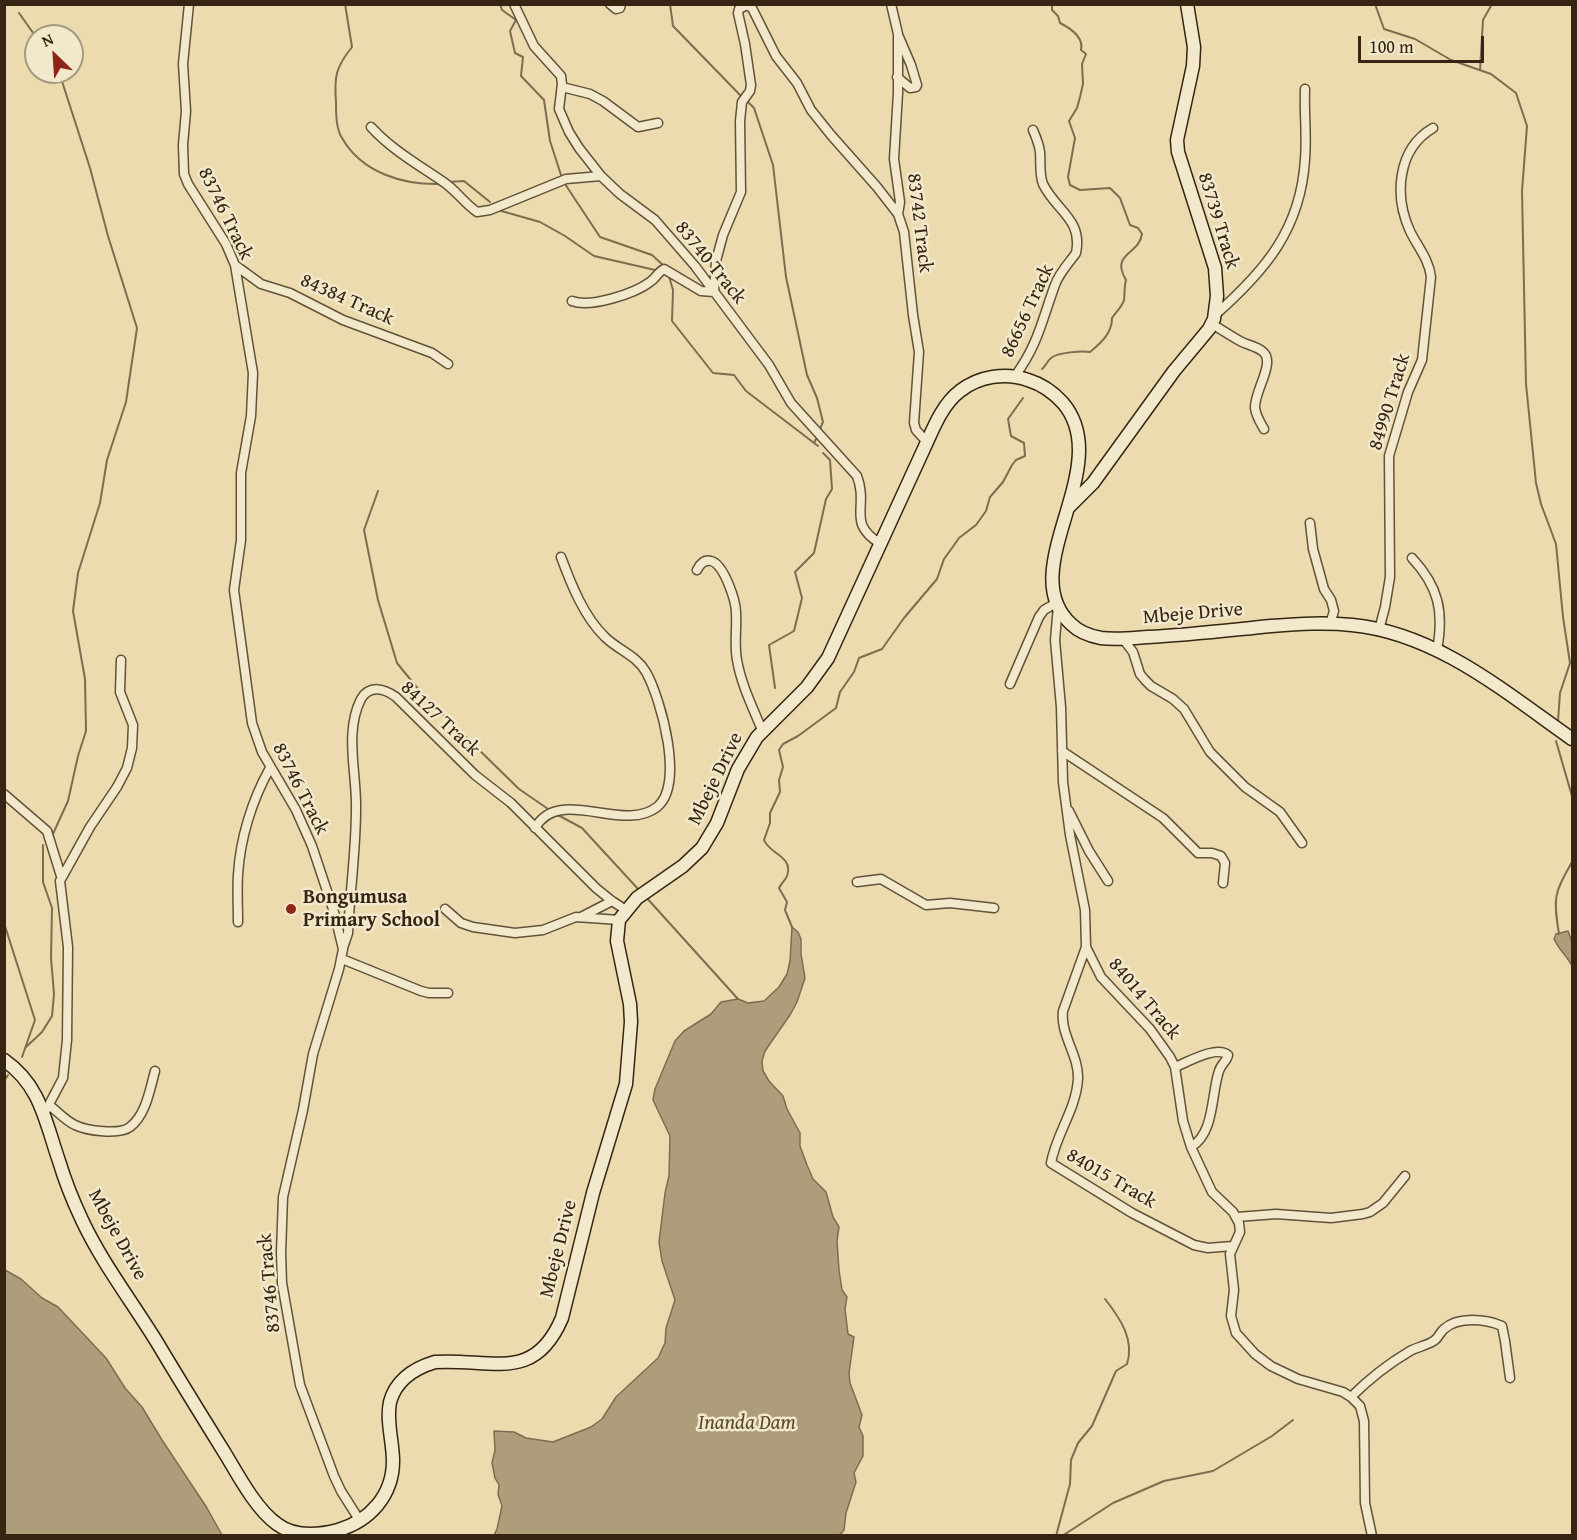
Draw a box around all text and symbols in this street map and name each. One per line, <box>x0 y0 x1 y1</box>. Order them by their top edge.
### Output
north arrow <box>24 24 84 84</box>
scale bar <box>1361 24 1487 62</box>
text: N <box>37 26 57 53</box>
text: 100 m <box>1369 33 1414 60</box>
street label: 83746 Track <box>192 164 258 264</box>
street label: 83739 Track <box>1192 170 1244 272</box>
street label: 83742 Track <box>901 172 937 274</box>
street label: 83740 Track <box>669 217 751 309</box>
street label: 86656 Track <box>996 261 1060 361</box>
street label: 84384 Track <box>296 269 398 331</box>
street label: 84990 Track <box>1364 351 1416 453</box>
street label: Mbeje Drive <box>1142 598 1244 630</box>
street label: 84127 Track <box>395 676 485 762</box>
street label: Mbeje Drive <box>683 729 749 829</box>
street label: 83746 Track <box>267 739 333 839</box>
place label: Bongumusa Primary School <box>303 886 440 933</box>
marker: Bongumusa Primary School <box>284 902 298 916</box>
street label: 84014 Track <box>1103 953 1185 1045</box>
street label: 84015 Track <box>1062 1144 1160 1214</box>
street label: Mbeje Drive <box>82 1185 152 1285</box>
street label: Mbeje Drive <box>535 1198 583 1300</box>
street label: 83746 Track <box>254 1232 286 1334</box>
water label: Inanda Dam <box>698 1411 796 1437</box>

